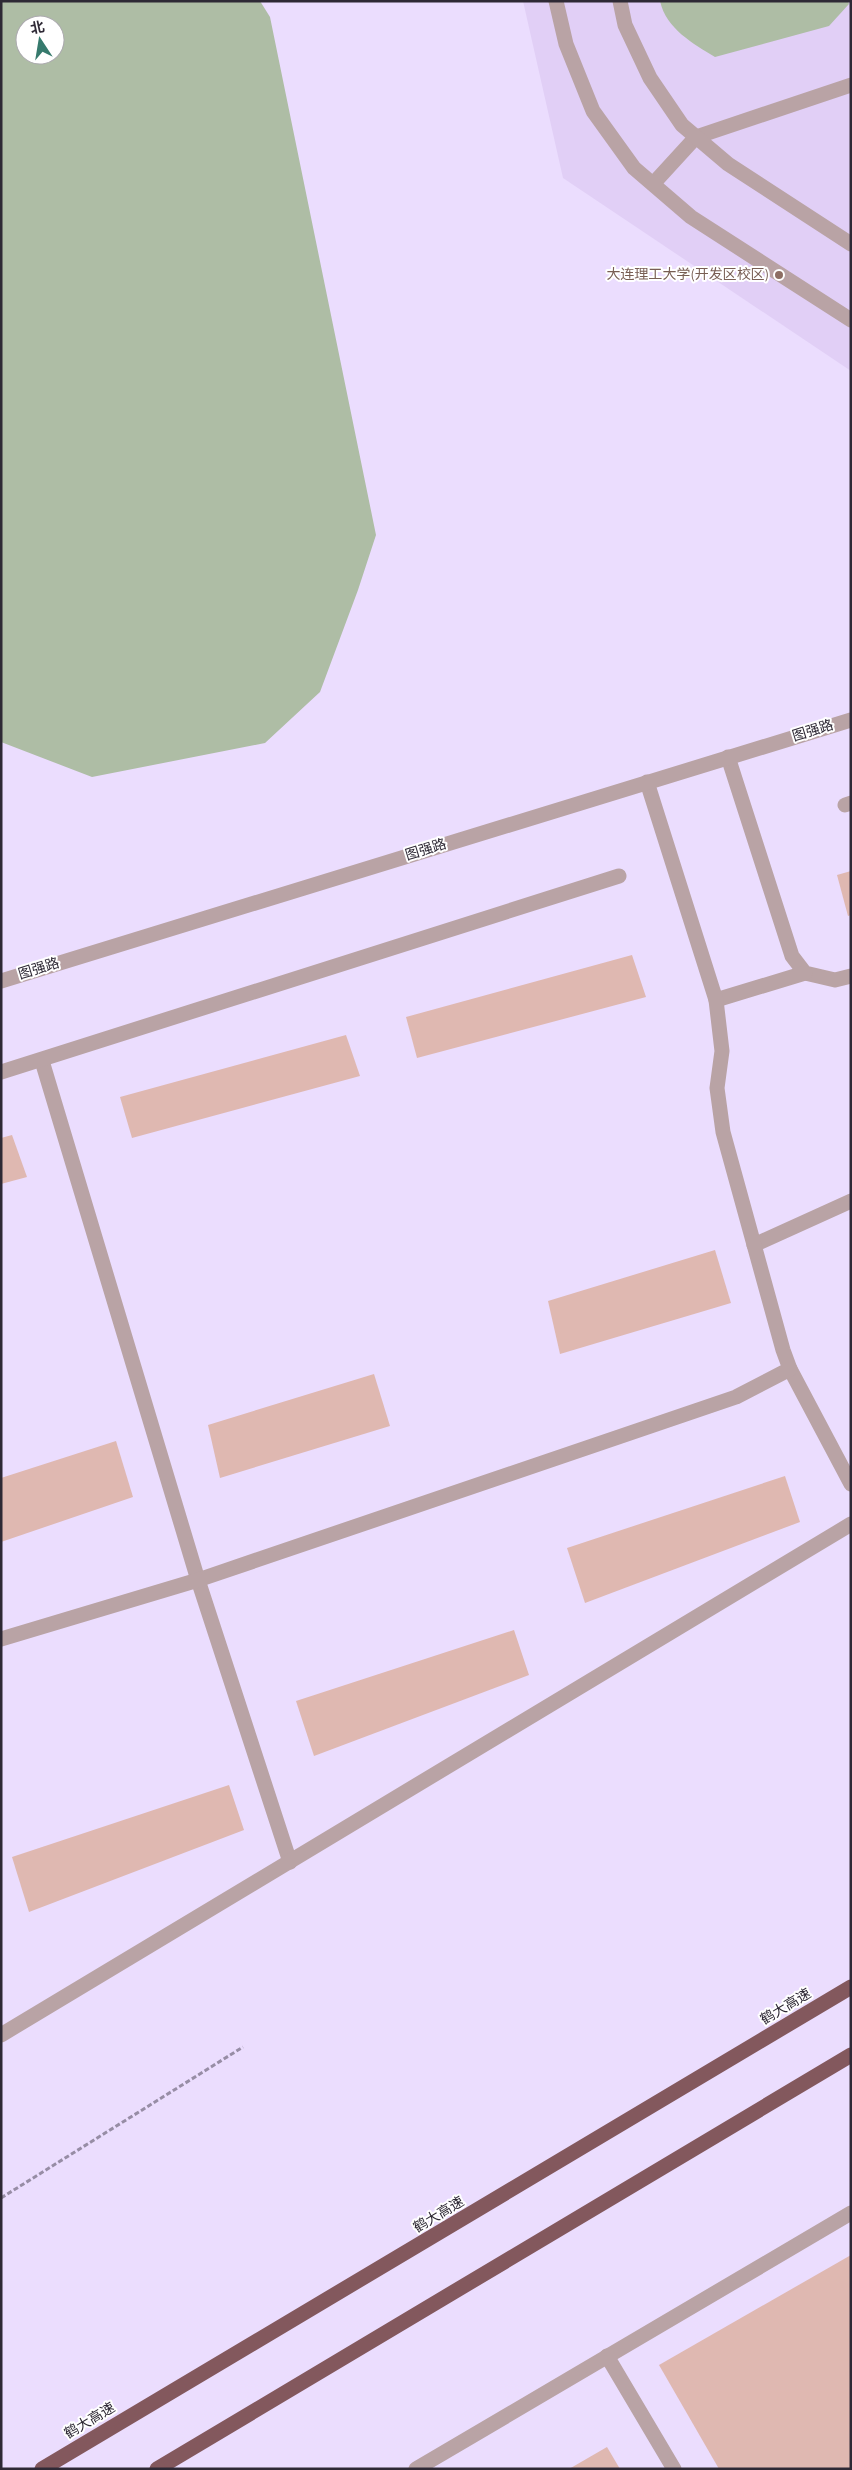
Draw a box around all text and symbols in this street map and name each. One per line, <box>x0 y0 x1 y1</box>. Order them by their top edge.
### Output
north arrow <box>15 15 65 65</box>
text: 北 <box>29 17 46 39</box>
place label: 大连理工大学(开发区校区) <box>607 265 769 285</box>
marker: 大连理工大学(开发区校区) <box>773 269 785 281</box>
street label: 图强路 <box>790 715 836 747</box>
street label: 图强路 <box>403 834 449 866</box>
street label: 图强路 <box>16 953 62 985</box>
street label: 鹤大高速 <box>757 1984 815 2030</box>
street label: 鹤大高速 <box>410 2192 468 2238</box>
street label: 鹤大高速 <box>61 2398 119 2444</box>

